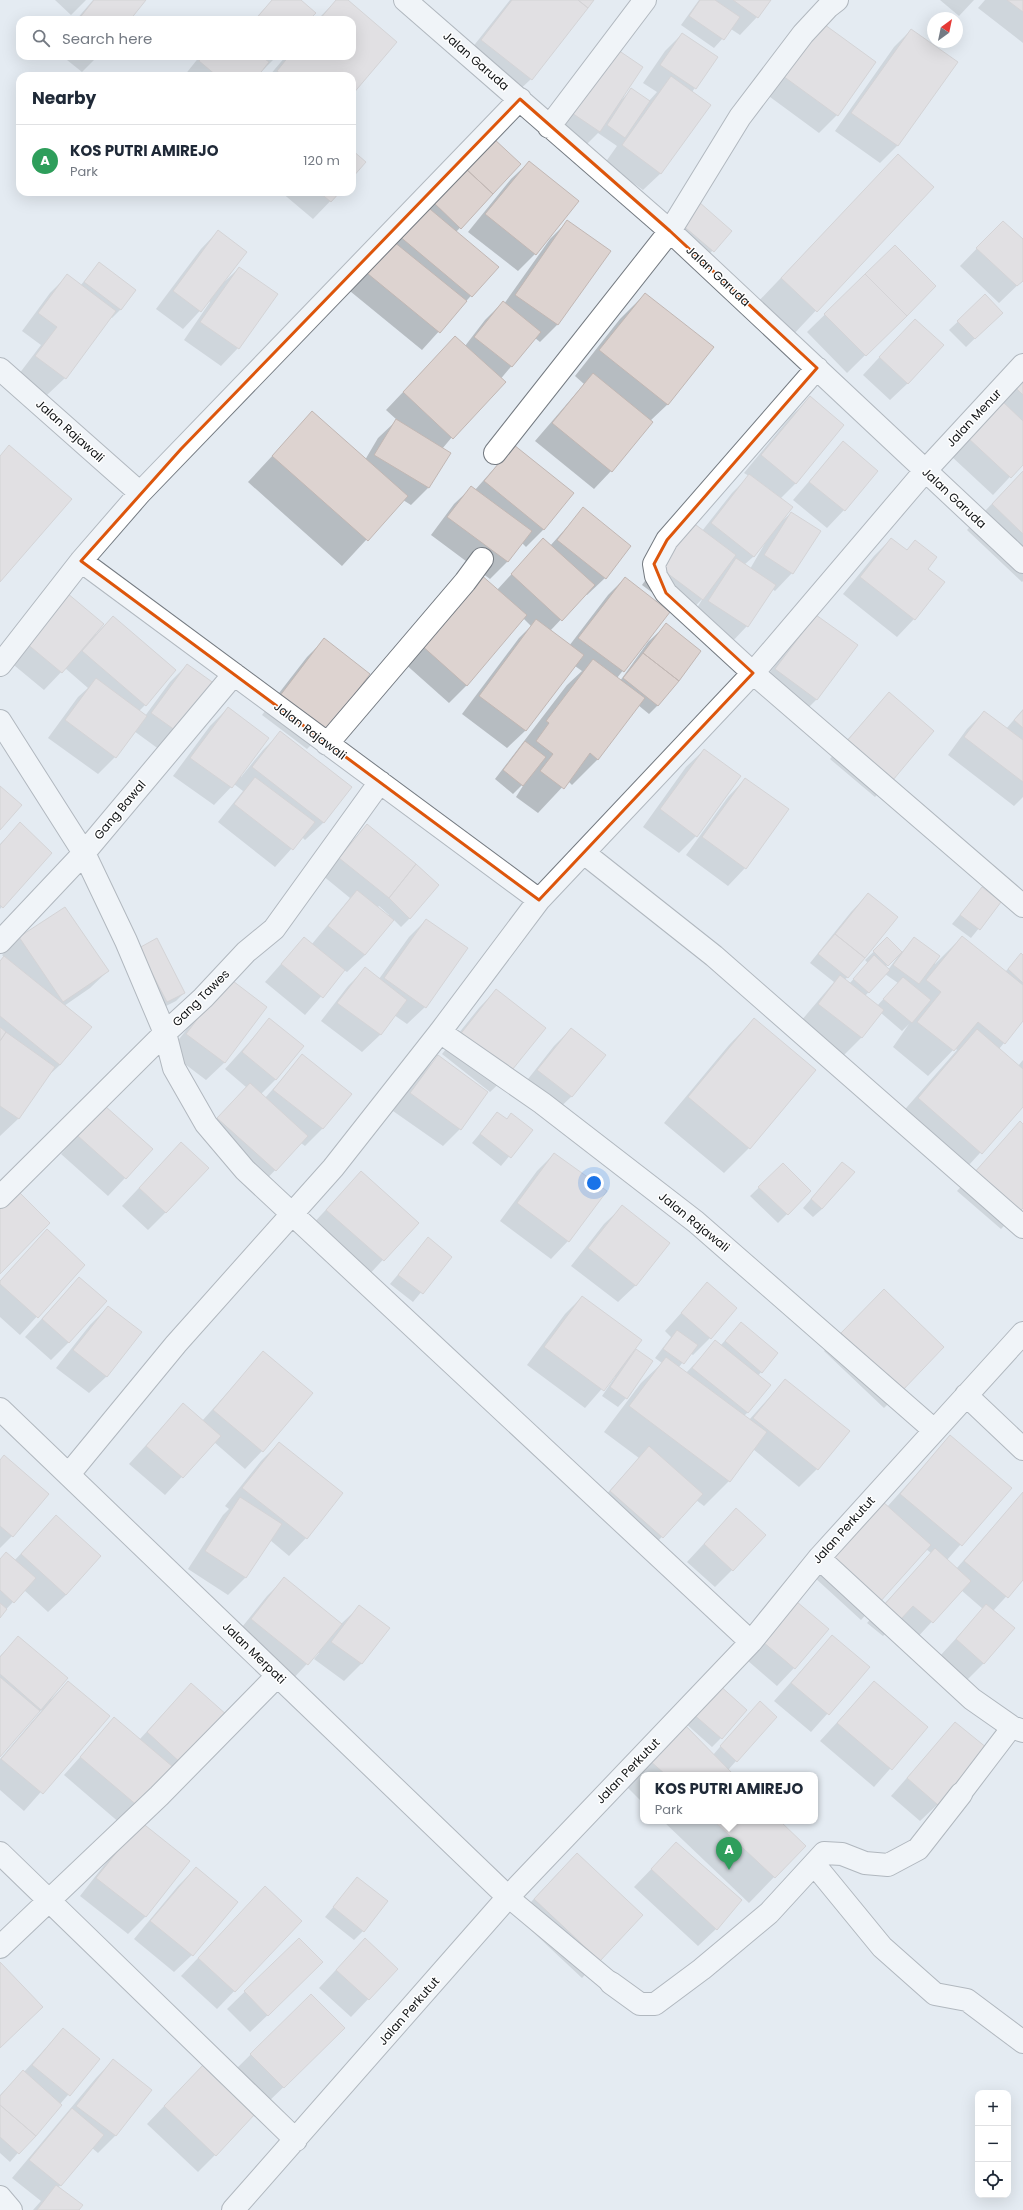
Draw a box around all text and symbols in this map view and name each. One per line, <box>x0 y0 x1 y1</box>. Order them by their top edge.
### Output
north arrow <box>927 12 963 48</box>
search box <box>16 16 356 60</box>
icon: search <box>30 27 52 49</box>
street label: Jalan Garuda <box>440 27 513 94</box>
text: Search here <box>62 28 152 49</box>
text: Nearby <box>32 86 96 110</box>
text: KOS PUTRI AMIREJO <box>70 140 218 161</box>
text: A <box>40 151 50 170</box>
text: 120 m <box>303 151 340 170</box>
text: Park <box>70 162 98 181</box>
street label: Jalan Garuda <box>682 241 754 310</box>
street label: Jalan Menur <box>942 384 1005 451</box>
street label: Jalan Rajawali <box>32 395 108 466</box>
street label: Jalan Garuda <box>918 463 990 532</box>
street label: Jalan Rajawali <box>271 698 350 764</box>
street label: Gang Bawal <box>90 776 150 843</box>
street label: Gang Tawes <box>168 965 233 1030</box>
your location <box>584 1173 604 1193</box>
street label: Jalan Rajawali <box>655 1188 733 1256</box>
street label: Jalan Perkutut <box>809 1492 879 1567</box>
street label: Jalan Merpati <box>219 1618 290 1687</box>
street label: Jalan Perkutut <box>592 1734 663 1807</box>
popup <box>640 1772 818 1824</box>
text: KOS PUTRI AMIREJO <box>655 1778 803 1799</box>
text: Park <box>655 1800 683 1819</box>
pin: A <box>716 1837 742 1870</box>
street label: Jalan Perkutut <box>374 1973 443 2049</box>
map controls <box>975 2090 1011 2198</box>
button: + <box>975 2090 1011 2126</box>
button: − <box>975 2126 1011 2162</box>
button: locate <box>975 2162 1011 2198</box>

